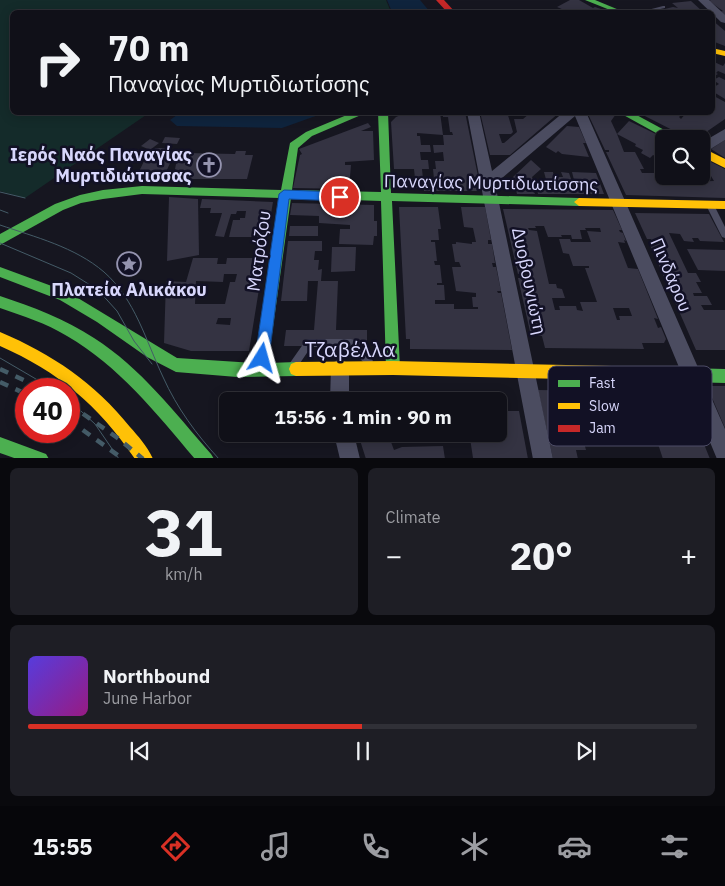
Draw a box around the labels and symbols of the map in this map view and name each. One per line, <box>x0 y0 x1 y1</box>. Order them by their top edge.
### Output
place label: Ιερός Ναός Παναγίας Μυρτιδιώτισσας <box>10 143 192 187</box>
church icon: Ιερός Ναός Παναγίας Μυρτιδιώτισσας <box>196 152 222 178</box>
street label: Παναγίας Μυρτιδιωτίσσης <box>384 169 599 196</box>
pin <box>319 176 361 218</box>
street label: Ματρόζου <box>241 209 276 293</box>
street label: Δυοβουνιώτη <box>507 225 552 337</box>
street label: Πινδάρου <box>646 234 697 315</box>
place icon: Πλατεία Αλικάκου <box>116 251 142 277</box>
place label: Πλατεία Αλικάκου <box>51 278 207 301</box>
position arrow <box>235 331 287 383</box>
street label: Τζαβέλλα <box>304 335 396 363</box>
legend <box>548 366 712 446</box>
text: Fast <box>589 374 615 392</box>
speed limit sign: 40 <box>15 378 80 443</box>
text: Slow <box>589 397 620 415</box>
text: Jam <box>589 419 616 437</box>

